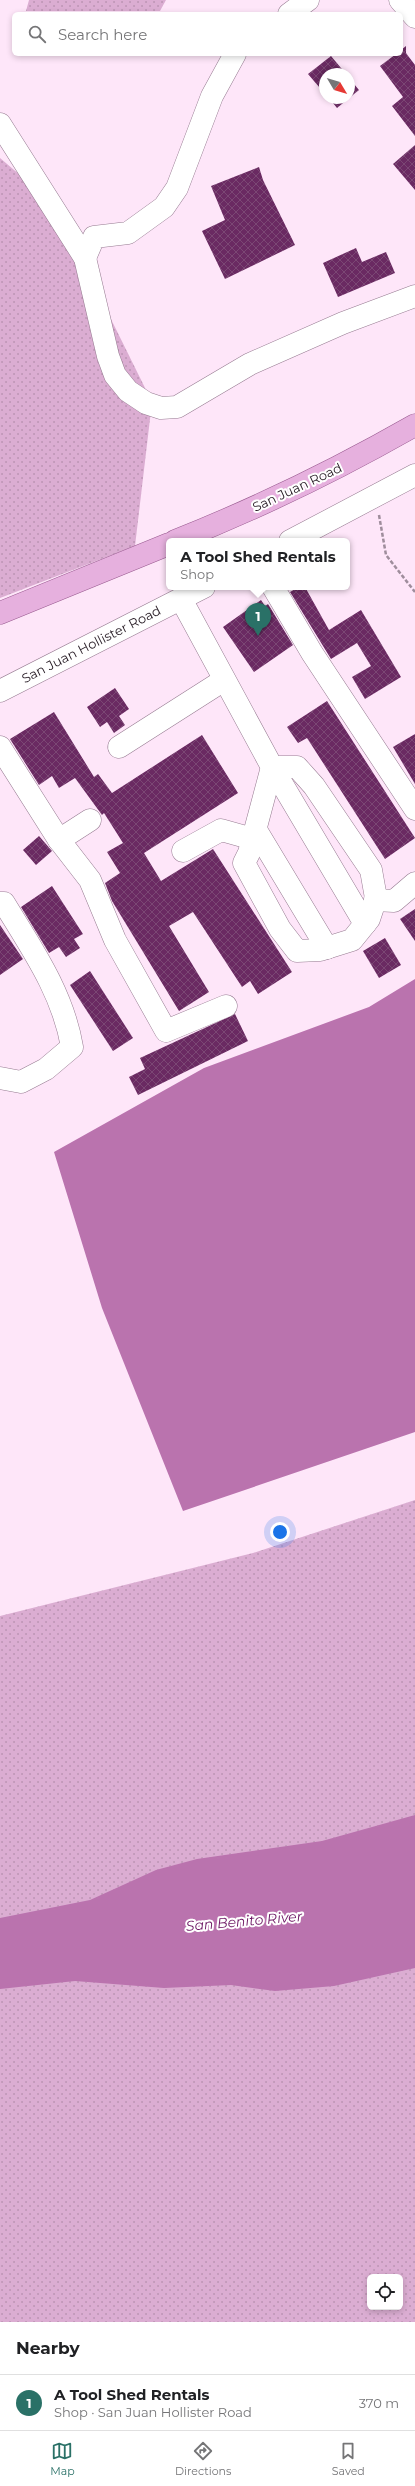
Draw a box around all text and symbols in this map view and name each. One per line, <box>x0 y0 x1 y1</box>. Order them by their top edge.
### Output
search box <box>12 12 403 56</box>
icon: search <box>26 23 48 45</box>
text: Search here <box>58 25 147 44</box>
north arrow <box>319 68 355 104</box>
street label: San Juan Road <box>250 459 344 515</box>
popup <box>166 538 350 590</box>
text: A Tool Shed Rentals <box>180 547 336 566</box>
text: Shop <box>180 566 214 582</box>
street label: San Juan Hollister Road <box>19 602 163 686</box>
pin: 1 <box>245 603 271 636</box>
your location <box>270 1522 290 1542</box>
water label: San Benito River <box>185 1907 303 1935</box>
map controls <box>367 2274 403 2310</box>
button: locate <box>367 2274 403 2310</box>
text: Nearby <box>16 2338 80 2358</box>
text: A Tool Shed Rentals <box>54 2385 210 2404</box>
text: 1 <box>26 2395 32 2411</box>
text: 370 m <box>359 2395 399 2411</box>
text: Shop · San Juan Hollister Road <box>54 2404 252 2420</box>
tab: Map <box>50 2440 75 2478</box>
tab: Directions <box>175 2440 231 2478</box>
tab: Saved <box>332 2440 365 2478</box>

